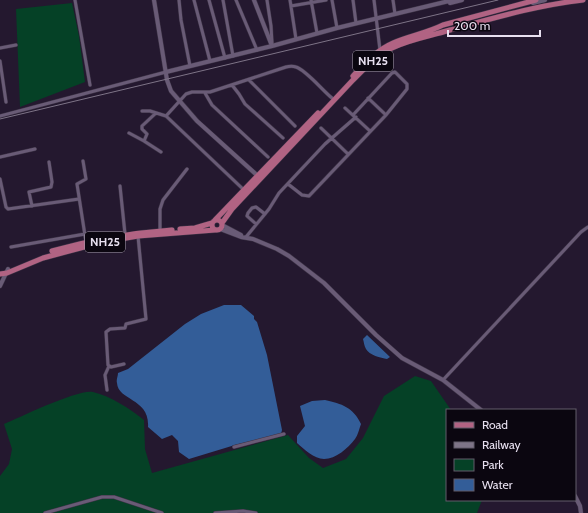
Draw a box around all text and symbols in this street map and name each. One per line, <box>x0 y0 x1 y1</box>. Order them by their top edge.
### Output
scale bar <box>448 12 540 38</box>
text: 200 m <box>454 18 490 33</box>
road number: NH25 <box>353 51 393 71</box>
road number: NH25 <box>85 232 125 252</box>
legend <box>446 409 576 501</box>
text: Road <box>482 417 508 432</box>
text: Railway <box>482 437 520 452</box>
text: Park <box>482 457 504 472</box>
text: Water <box>482 477 513 492</box>

